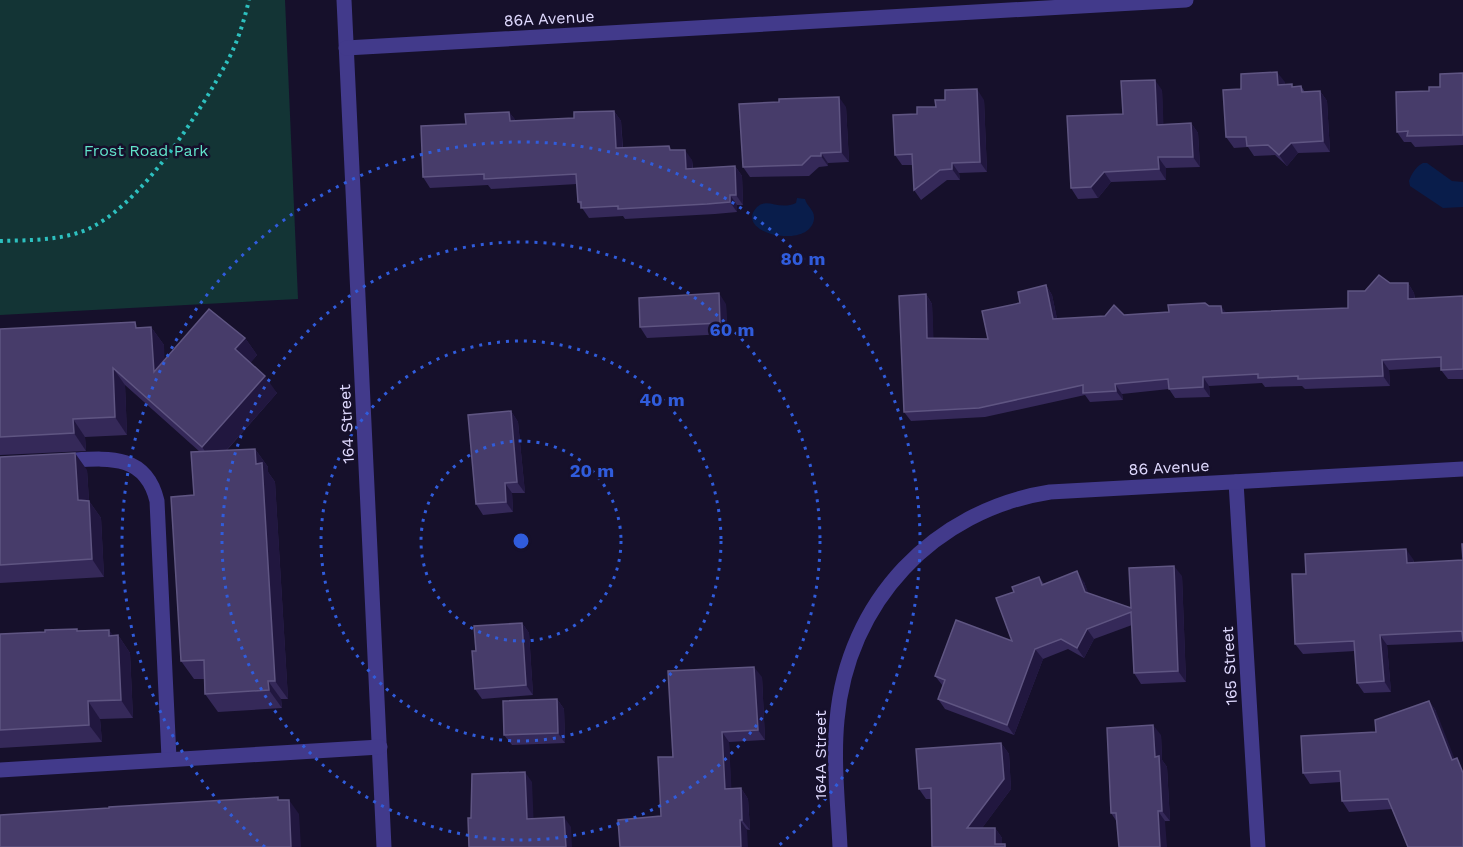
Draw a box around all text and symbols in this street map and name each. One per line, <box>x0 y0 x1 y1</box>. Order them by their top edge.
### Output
street label: 86A Avenue <box>503 7 595 30</box>
park label: Frost Road Park <box>84 141 208 160</box>
text: 80 m <box>781 248 825 269</box>
text: 60 m <box>710 319 754 340</box>
street label: 164 Street <box>335 384 358 464</box>
text: 40 m <box>639 389 685 410</box>
street label: 86 Avenue <box>1128 456 1210 479</box>
text: 20 m <box>570 460 614 481</box>
centre of rings <box>511 531 531 551</box>
street label: 165 Street <box>1218 626 1241 706</box>
street label: 164A Street <box>811 710 830 800</box>

